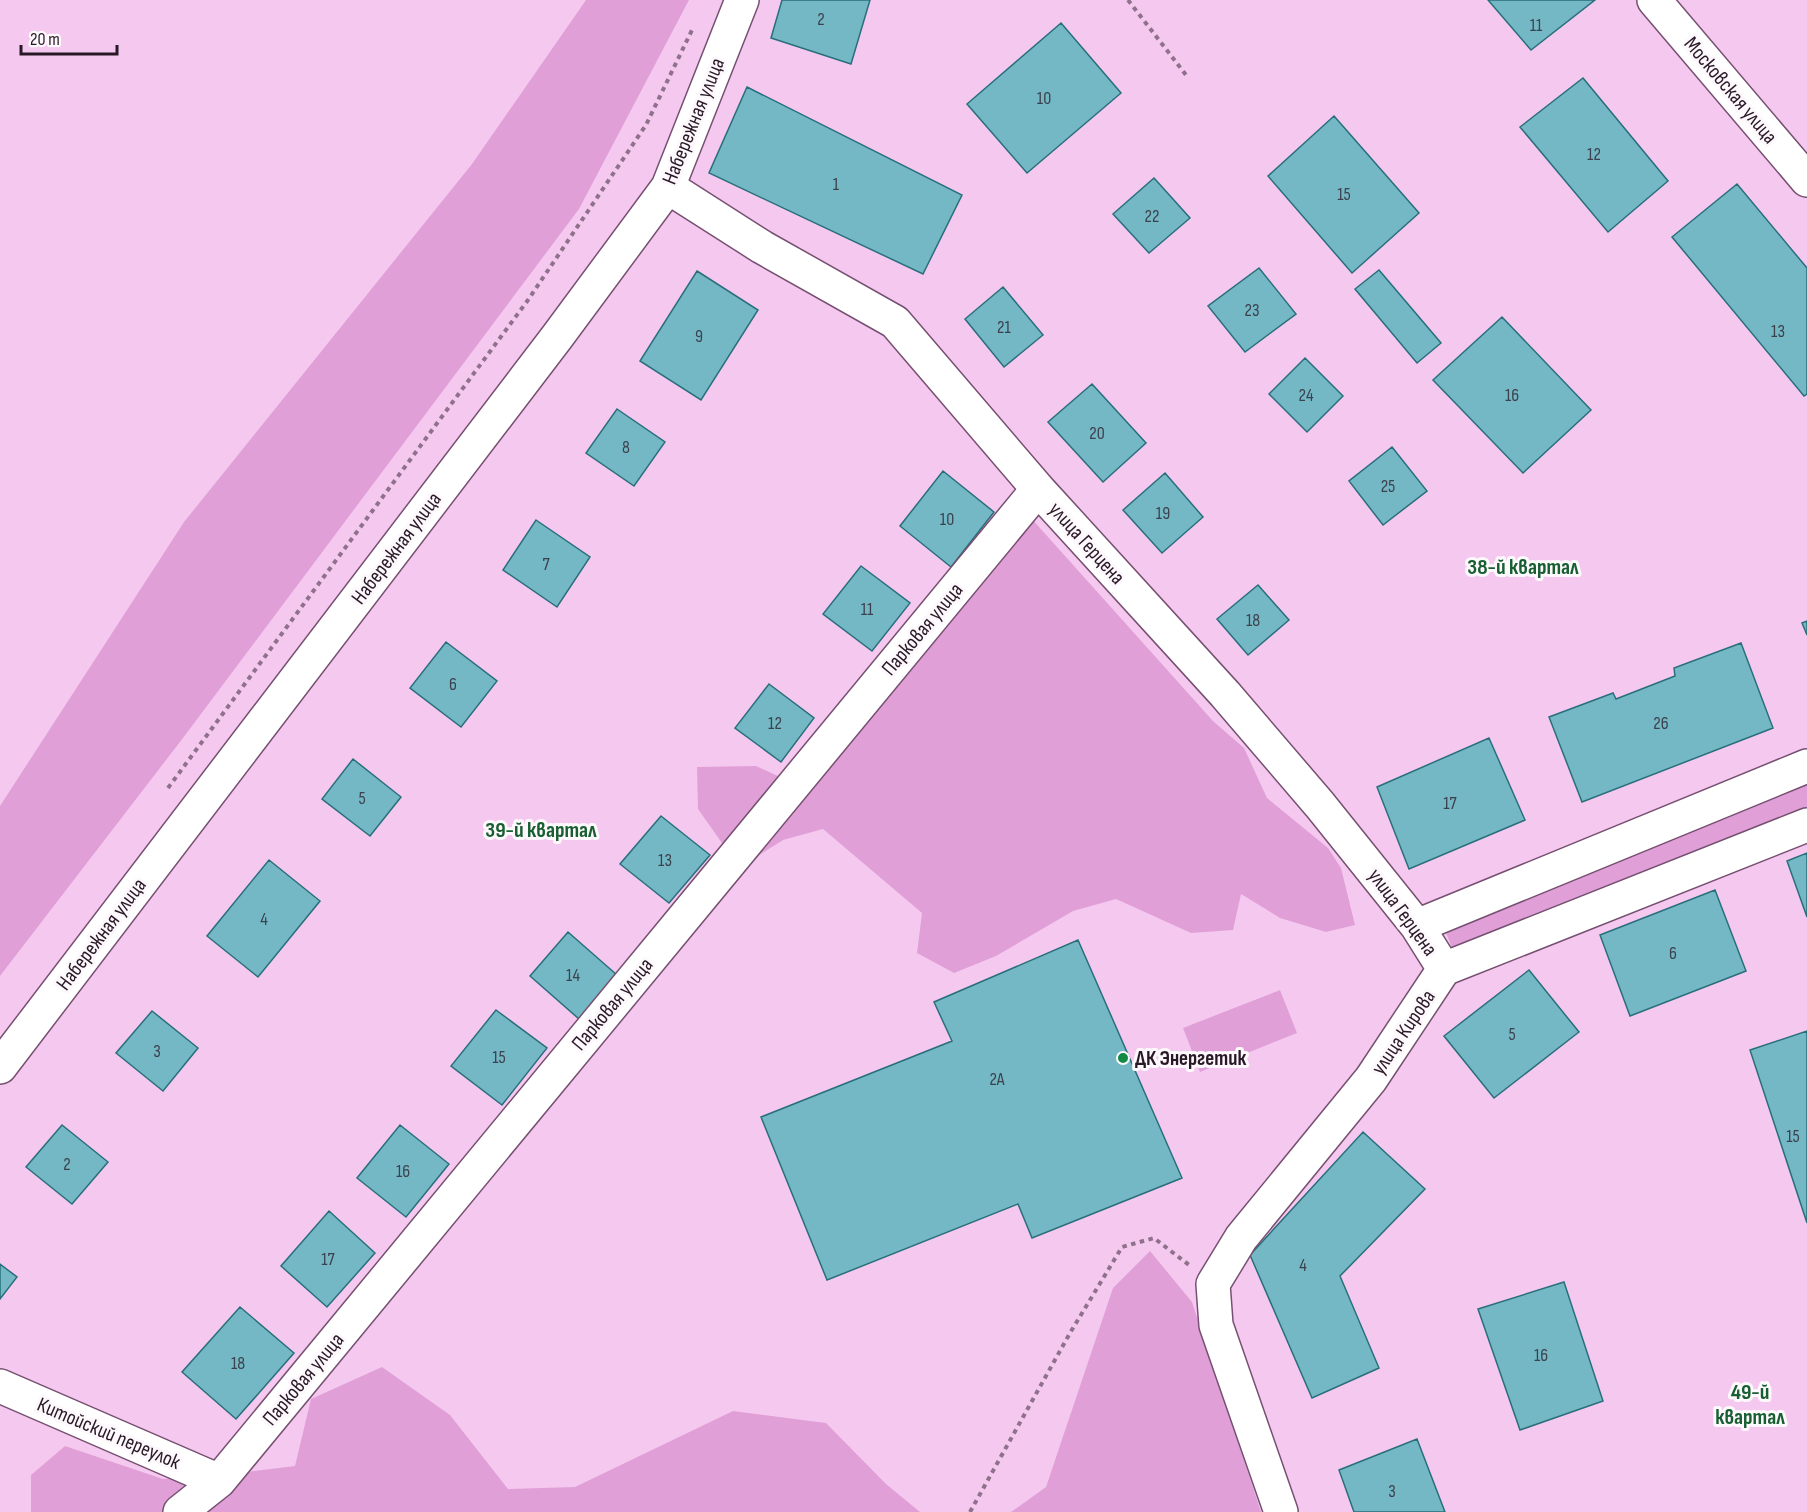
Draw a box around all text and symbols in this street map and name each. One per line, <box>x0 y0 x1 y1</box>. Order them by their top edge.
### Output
house number: 2 <box>817 9 825 30</box>
house number: 11 <box>1530 15 1543 36</box>
scale bar <box>21 18 117 56</box>
text: 20 m <box>30 29 60 50</box>
street label: Московская улица <box>1679 32 1782 149</box>
street label: Набережная улица <box>657 54 730 188</box>
house number: 10 <box>1037 88 1051 109</box>
house number: 12 <box>1587 144 1601 165</box>
house number: 1 <box>833 174 840 195</box>
house number: 15 <box>1337 184 1351 205</box>
house number: 22 <box>1145 206 1159 227</box>
house number: 23 <box>1245 300 1260 321</box>
house number: 21 <box>997 317 1012 338</box>
house number: 13 <box>1771 321 1785 342</box>
house number: 9 <box>695 326 703 347</box>
house number: 24 <box>1299 385 1314 406</box>
house number: 16 <box>1505 385 1519 406</box>
house number: 20 <box>1089 423 1105 444</box>
house number: 8 <box>622 437 630 458</box>
house number: 25 <box>1381 476 1395 497</box>
street label: Набережная улица <box>346 487 447 609</box>
street label: улица Герцена <box>1043 497 1130 590</box>
house number: 19 <box>1156 503 1170 524</box>
house number: 10 <box>940 509 954 530</box>
house number: 7 <box>542 554 550 575</box>
district label: 38-й квартал <box>1467 554 1579 581</box>
street label: Парковая улица <box>876 578 968 681</box>
house number: 11 <box>861 599 874 620</box>
house number: 18 <box>1246 610 1260 631</box>
house number: 6 <box>449 674 457 695</box>
house number: 12 <box>768 713 782 734</box>
house number: 26 <box>1653 713 1669 734</box>
house number: 5 <box>358 788 366 809</box>
house number: 17 <box>1443 793 1458 814</box>
district label: 39-й квартал <box>485 817 597 844</box>
house number: 13 <box>658 850 672 871</box>
street label: улица Герцена <box>1363 864 1443 961</box>
street label: Набережная улица <box>51 873 152 995</box>
house number: 4 <box>260 909 268 930</box>
house number: 6 <box>1669 943 1677 964</box>
street label: Парковая улица <box>566 953 658 1056</box>
house number: 14 <box>566 965 580 986</box>
street label: улица Кирова <box>1366 985 1441 1079</box>
house number: 5 <box>1508 1024 1516 1045</box>
house number: 3 <box>153 1041 161 1062</box>
place label: ДК Энергетик <box>1135 1046 1246 1071</box>
house number: 15 <box>492 1047 506 1068</box>
marker: ДК Энергетик <box>1116 1051 1130 1065</box>
house number: 2А <box>989 1069 1005 1090</box>
house number: 15 <box>1786 1126 1800 1147</box>
house number: 2 <box>63 1154 71 1175</box>
house number: 16 <box>396 1161 410 1182</box>
house number: 17 <box>321 1249 336 1270</box>
house number: 4 <box>1299 1255 1307 1276</box>
street label: Парковая улица <box>257 1328 349 1431</box>
house number: 16 <box>1534 1345 1548 1366</box>
house number: 18 <box>231 1353 245 1374</box>
district label: 49-й квартал <box>1715 1379 1785 1431</box>
street label: Китойский переулок <box>34 1392 184 1475</box>
house number: 3 <box>1388 1481 1396 1502</box>

